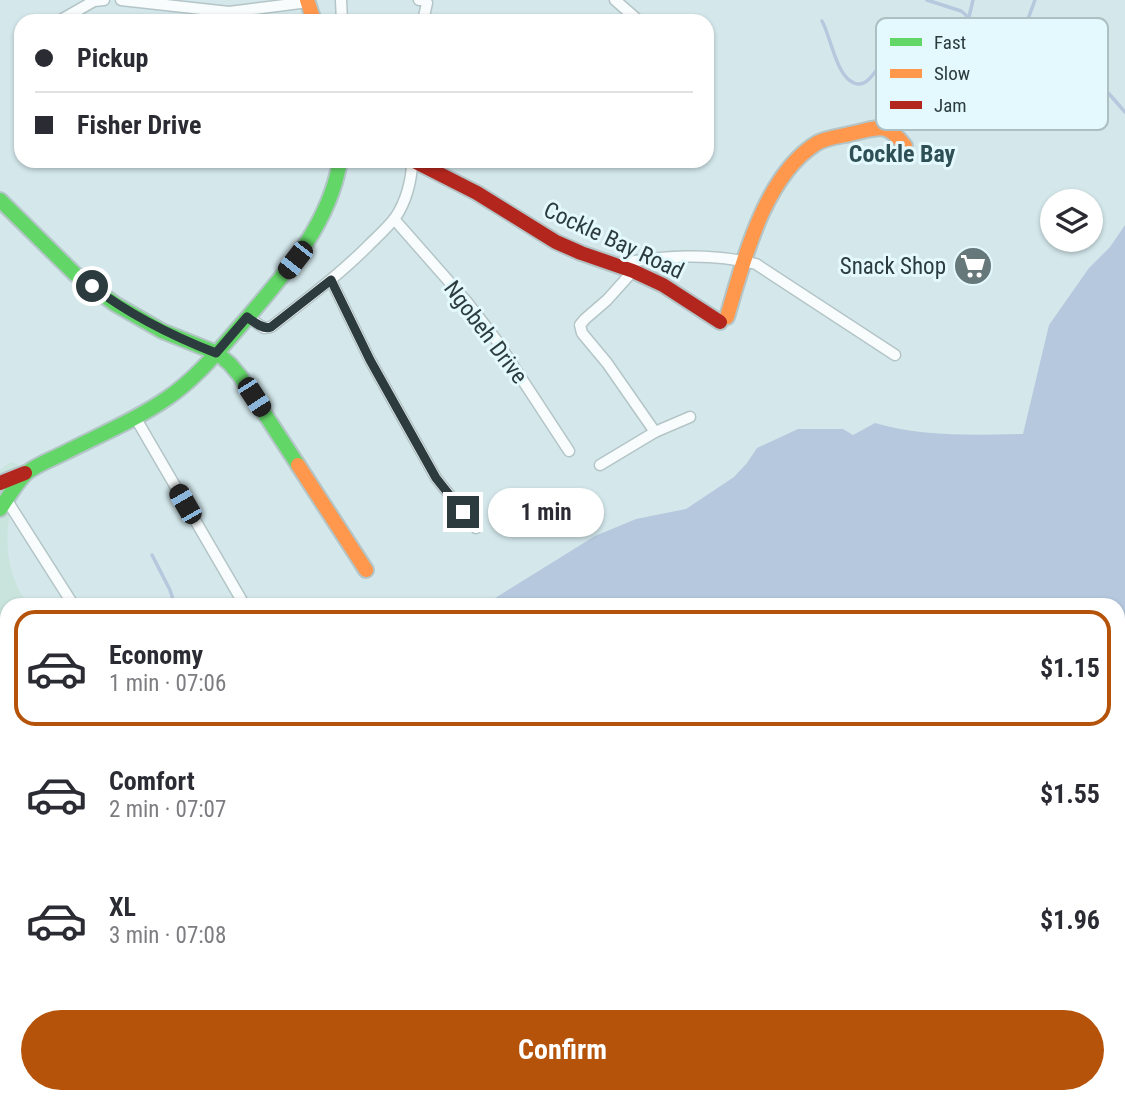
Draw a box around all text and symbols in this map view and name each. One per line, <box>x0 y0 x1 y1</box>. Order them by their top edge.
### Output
legend <box>876 18 1108 130</box>
text: Fast <box>934 31 966 54</box>
text: Pickup <box>77 43 148 73</box>
text: Slow <box>934 62 970 85</box>
text: Jam <box>934 94 967 117</box>
text: Fisher Drive <box>77 110 201 140</box>
district label: Cockle Bay <box>849 140 956 168</box>
map controls <box>1040 189 1103 252</box>
button: layers <box>1040 189 1103 252</box>
street label: Cockle Bay Road <box>539 196 688 285</box>
car <box>274 237 317 283</box>
supermarket icon: Snack Shop <box>952 245 994 287</box>
place label: Snack Shop <box>840 253 946 280</box>
route start <box>76 270 108 302</box>
street label: Ngobeh Drive <box>438 276 533 389</box>
car <box>234 374 275 420</box>
car <box>166 481 205 527</box>
callout: 1 min <box>488 488 603 536</box>
route end <box>447 496 479 528</box>
text: 1 min <box>520 499 572 526</box>
icon: car <box>25 637 88 700</box>
text: Economy <box>109 640 203 670</box>
text: $1.15 <box>1040 653 1100 683</box>
text: 1 min · 07:06 <box>109 670 226 697</box>
icon: car <box>25 763 88 826</box>
text: Comfort <box>109 766 195 796</box>
text: $1.55 <box>1040 779 1100 809</box>
text: 2 min · 07:07 <box>109 796 226 823</box>
icon: car <box>25 889 88 952</box>
text: XL <box>109 892 136 922</box>
text: $1.96 <box>1040 905 1100 935</box>
text: 3 min · 07:08 <box>109 922 226 949</box>
button: Confirm <box>21 1010 1104 1090</box>

